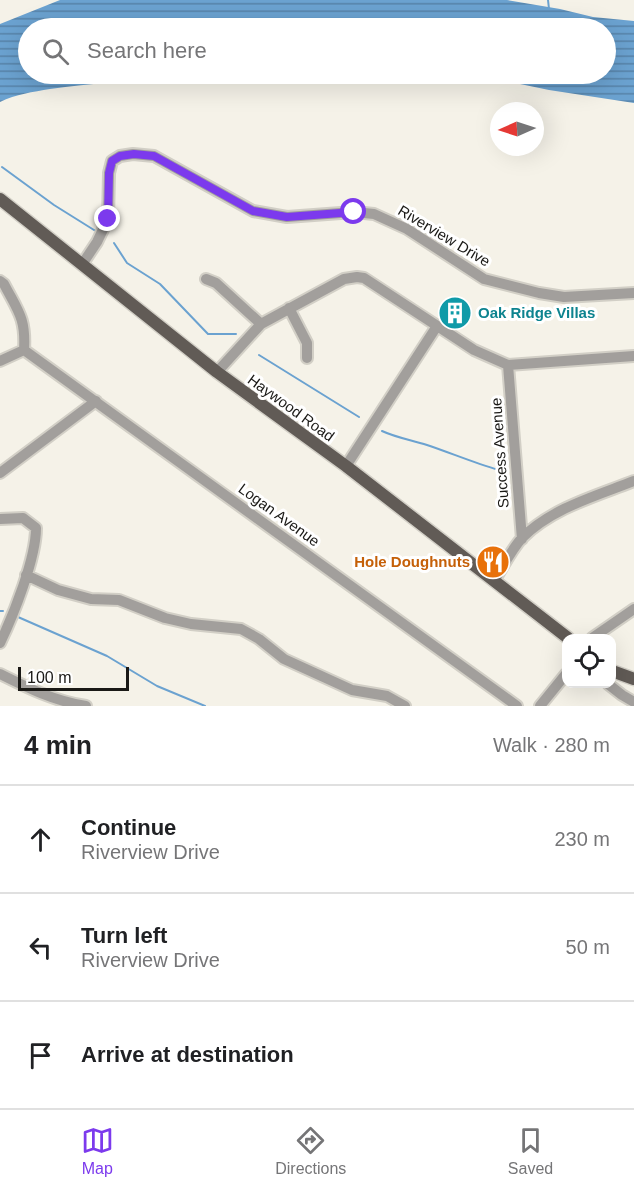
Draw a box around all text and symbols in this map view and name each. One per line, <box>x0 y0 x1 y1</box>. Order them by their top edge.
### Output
search box <box>18 18 616 84</box>
icon: search <box>39 35 72 68</box>
text: Search here <box>87 38 207 63</box>
north arrow <box>490 102 544 156</box>
route start <box>340 198 366 224</box>
street label: Riverview Drive <box>395 201 493 270</box>
route end <box>94 205 120 231</box>
building icon: Oak Ridge Villas <box>437 295 473 331</box>
place label: Oak Ridge Villas <box>478 304 595 321</box>
street label: Haywood Road <box>245 371 338 445</box>
street label: Success Avenue <box>487 397 512 509</box>
street label: Logan Avenue <box>236 480 323 550</box>
restaurant icon: Hole Doughnuts <box>475 544 511 580</box>
place label: Hole Doughnuts <box>354 553 470 570</box>
map controls <box>562 634 616 688</box>
button: locate <box>562 634 616 688</box>
scale bar <box>18 664 129 692</box>
text: 100 m <box>27 669 71 686</box>
text: 4 min <box>24 730 92 760</box>
text: Walk · 280 m <box>493 734 610 756</box>
text: Continue <box>81 815 176 840</box>
icon: ahead <box>24 823 57 856</box>
text: 230 m <box>554 828 610 850</box>
text: Riverview Drive <box>81 841 220 863</box>
text: Turn left <box>81 923 167 948</box>
icon: left <box>24 931 57 964</box>
text: 50 m <box>566 936 610 958</box>
text: Riverview Drive <box>81 949 220 971</box>
icon: arrive <box>24 1039 57 1072</box>
text: Arrive at destination <box>81 1042 294 1067</box>
tab: Map <box>81 1124 114 1178</box>
tab: Directions <box>275 1124 346 1178</box>
tab: Saved <box>508 1124 553 1178</box>

